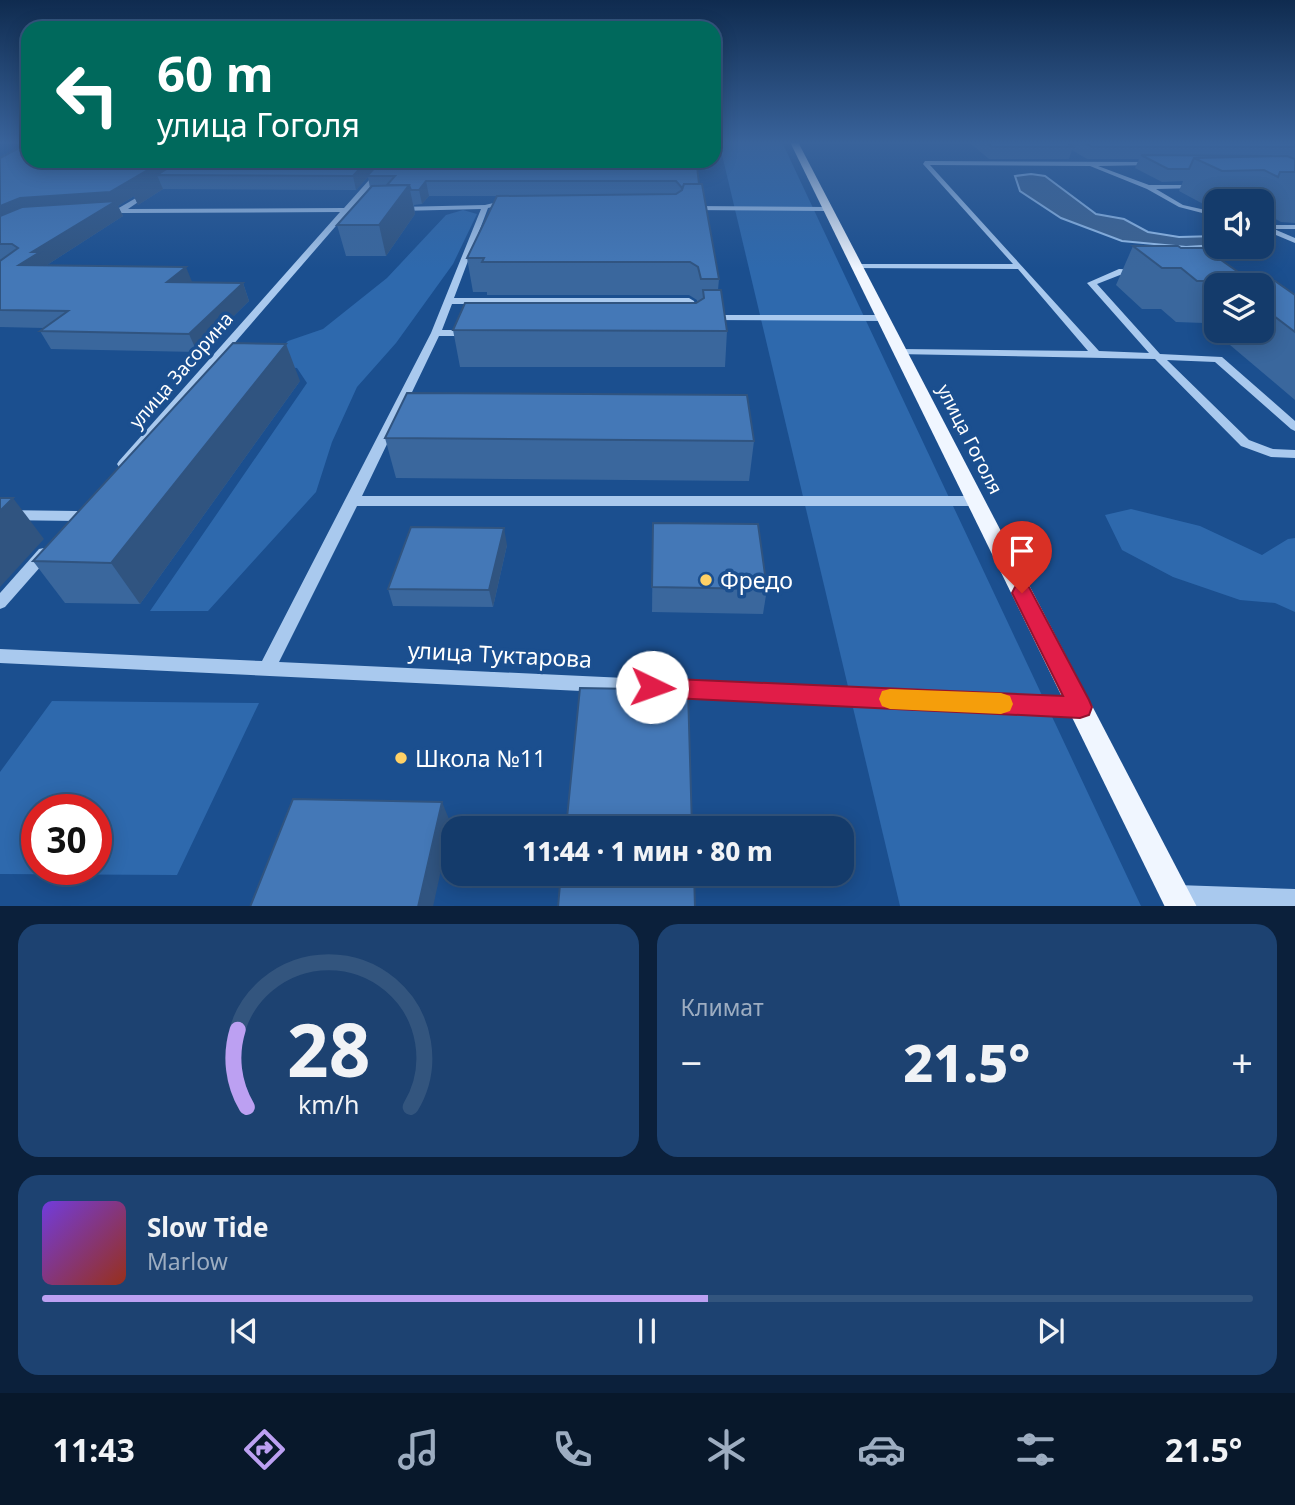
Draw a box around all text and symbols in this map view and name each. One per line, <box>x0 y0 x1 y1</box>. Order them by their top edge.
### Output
text: 60 m <box>157 40 274 106</box>
icon: left <box>42 49 133 140</box>
text: улица Гоголя <box>157 103 360 146</box>
map controls <box>1204 189 1274 343</box>
button: sound <box>1204 189 1274 259</box>
button: layers <box>1204 273 1274 343</box>
street label: улица Засорина <box>123 306 239 434</box>
street label: улица Гоголя <box>931 379 1009 499</box>
pin <box>992 521 1052 593</box>
icon: arrive <box>1003 532 1041 570</box>
place label: Фредо <box>720 564 793 596</box>
marker: Фредо <box>698 572 714 588</box>
street label: улица Туктарова <box>407 633 593 675</box>
position arrow <box>615 650 689 724</box>
place label: Школа №11 <box>415 742 546 774</box>
marker: Школа №11 <box>393 750 409 766</box>
speed limit sign: 30 <box>21 794 112 885</box>
text: 11:44 · 1 мин · 80 m <box>522 833 773 869</box>
text: Климат <box>681 991 764 1023</box>
text: 28 <box>287 999 370 1098</box>
text: 21.5° <box>903 1026 1030 1097</box>
text: − <box>681 1036 702 1088</box>
text: + <box>1231 1036 1253 1088</box>
text: km/h <box>297 1086 359 1120</box>
text: Slow Tide <box>147 1209 269 1245</box>
text: Marlow <box>147 1245 228 1277</box>
icon: previous <box>225 1312 263 1350</box>
icon: pause <box>628 1312 666 1350</box>
icon: next <box>1032 1312 1070 1350</box>
icon: directions <box>240 1425 289 1474</box>
icon: music <box>394 1425 443 1474</box>
icon: phone <box>548 1425 597 1474</box>
icon: climate <box>702 1425 751 1474</box>
icon: car <box>857 1425 906 1474</box>
icon: filters <box>1011 1425 1060 1474</box>
text: 11:43 <box>53 1428 135 1471</box>
text: 21.5° <box>1165 1428 1242 1471</box>

